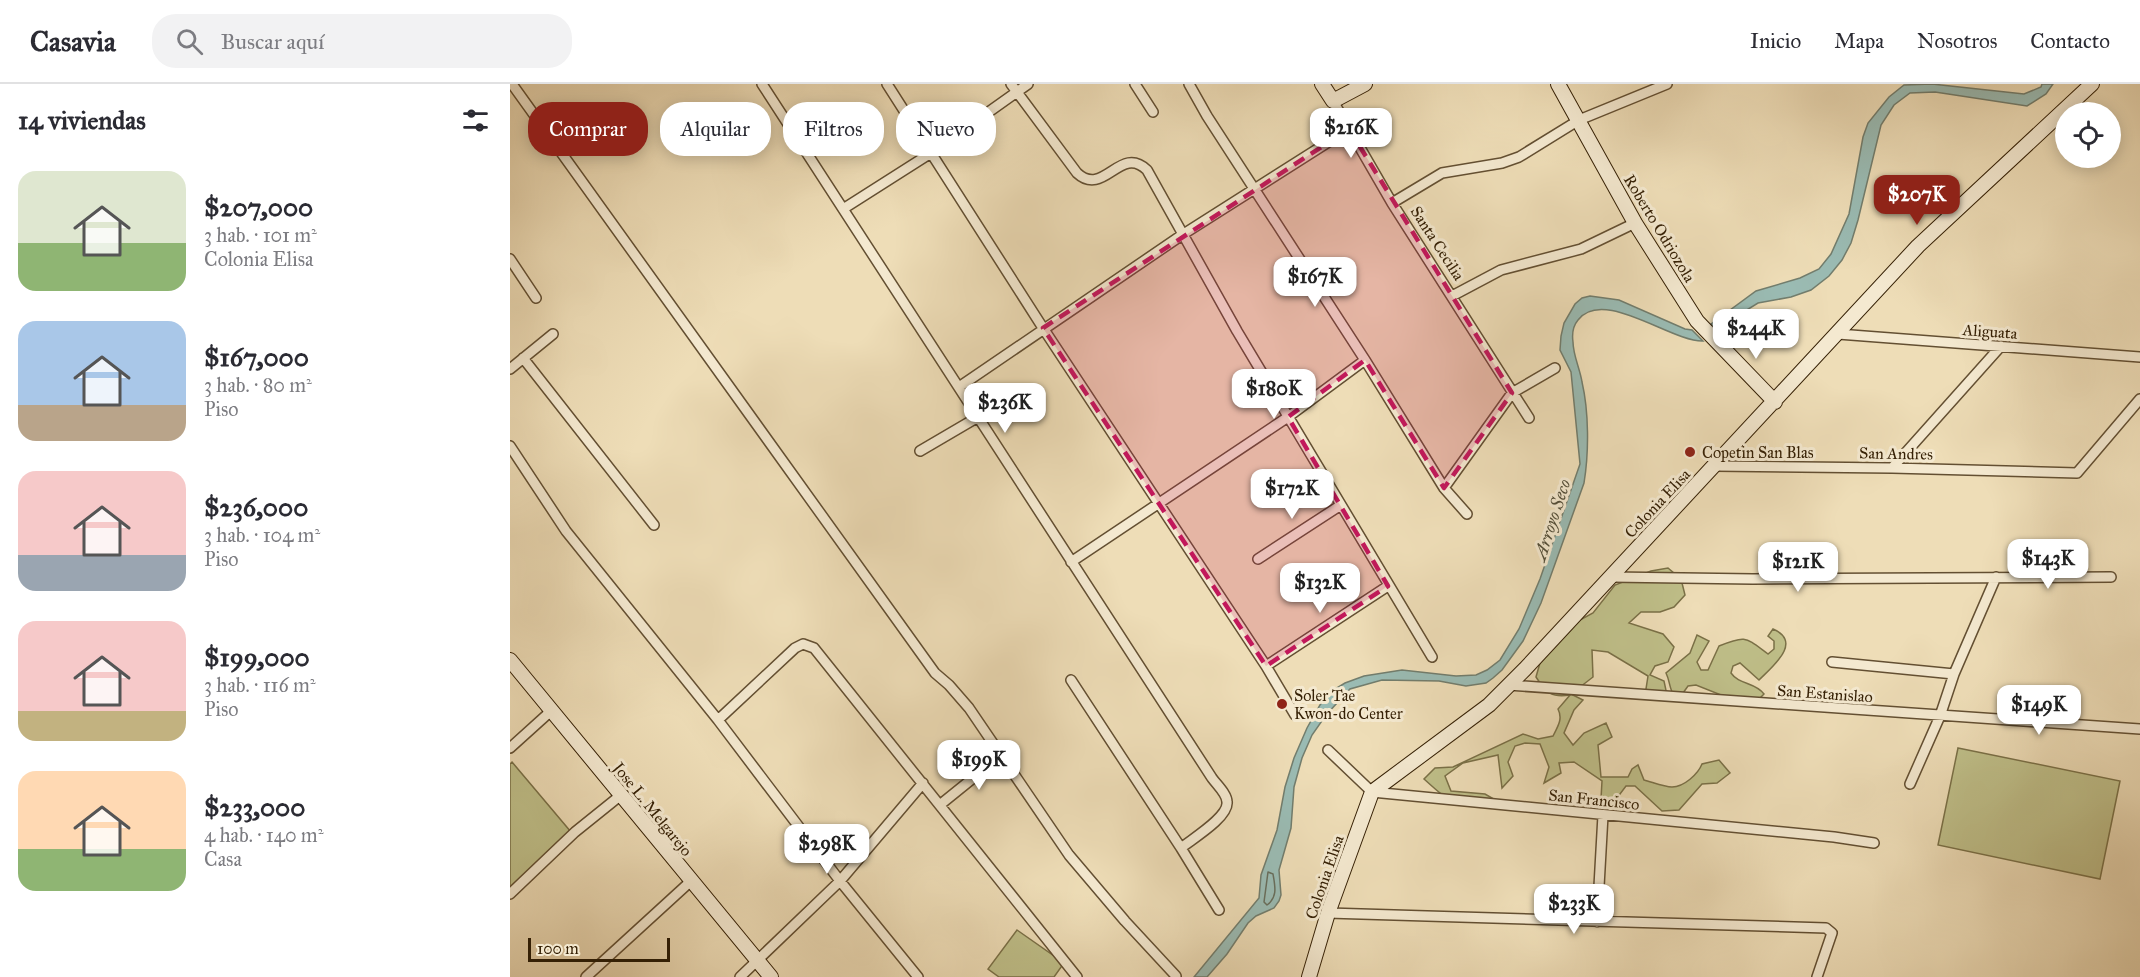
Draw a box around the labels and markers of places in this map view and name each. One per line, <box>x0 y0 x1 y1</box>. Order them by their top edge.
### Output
pin: $216K <box>1309 108 1393 159</box>
pin: $207K <box>1875 175 1959 226</box>
pin: $167K <box>1273 257 1357 308</box>
pin: $244K <box>1714 309 1798 360</box>
pin: $180K <box>1232 369 1316 420</box>
pin: $236K <box>963 383 1047 434</box>
place label: Copetin San Blas <box>1702 443 1814 462</box>
marker: Copetin San Blas <box>1683 445 1697 459</box>
pin: $172K <box>1250 469 1334 520</box>
pin: $143K <box>2006 539 2090 590</box>
pin: $121K <box>1756 542 1840 593</box>
pin: $132K <box>1278 563 1362 614</box>
pin: $149K <box>1997 685 2081 736</box>
place label: Soler Tae Kwon-do Center <box>1294 686 1403 723</box>
marker: Soler Tae Kwon-do Center <box>1275 697 1289 711</box>
pin: $199K <box>937 740 1021 791</box>
pin: $298K <box>785 824 869 875</box>
pin: $233K <box>1532 884 1616 935</box>

